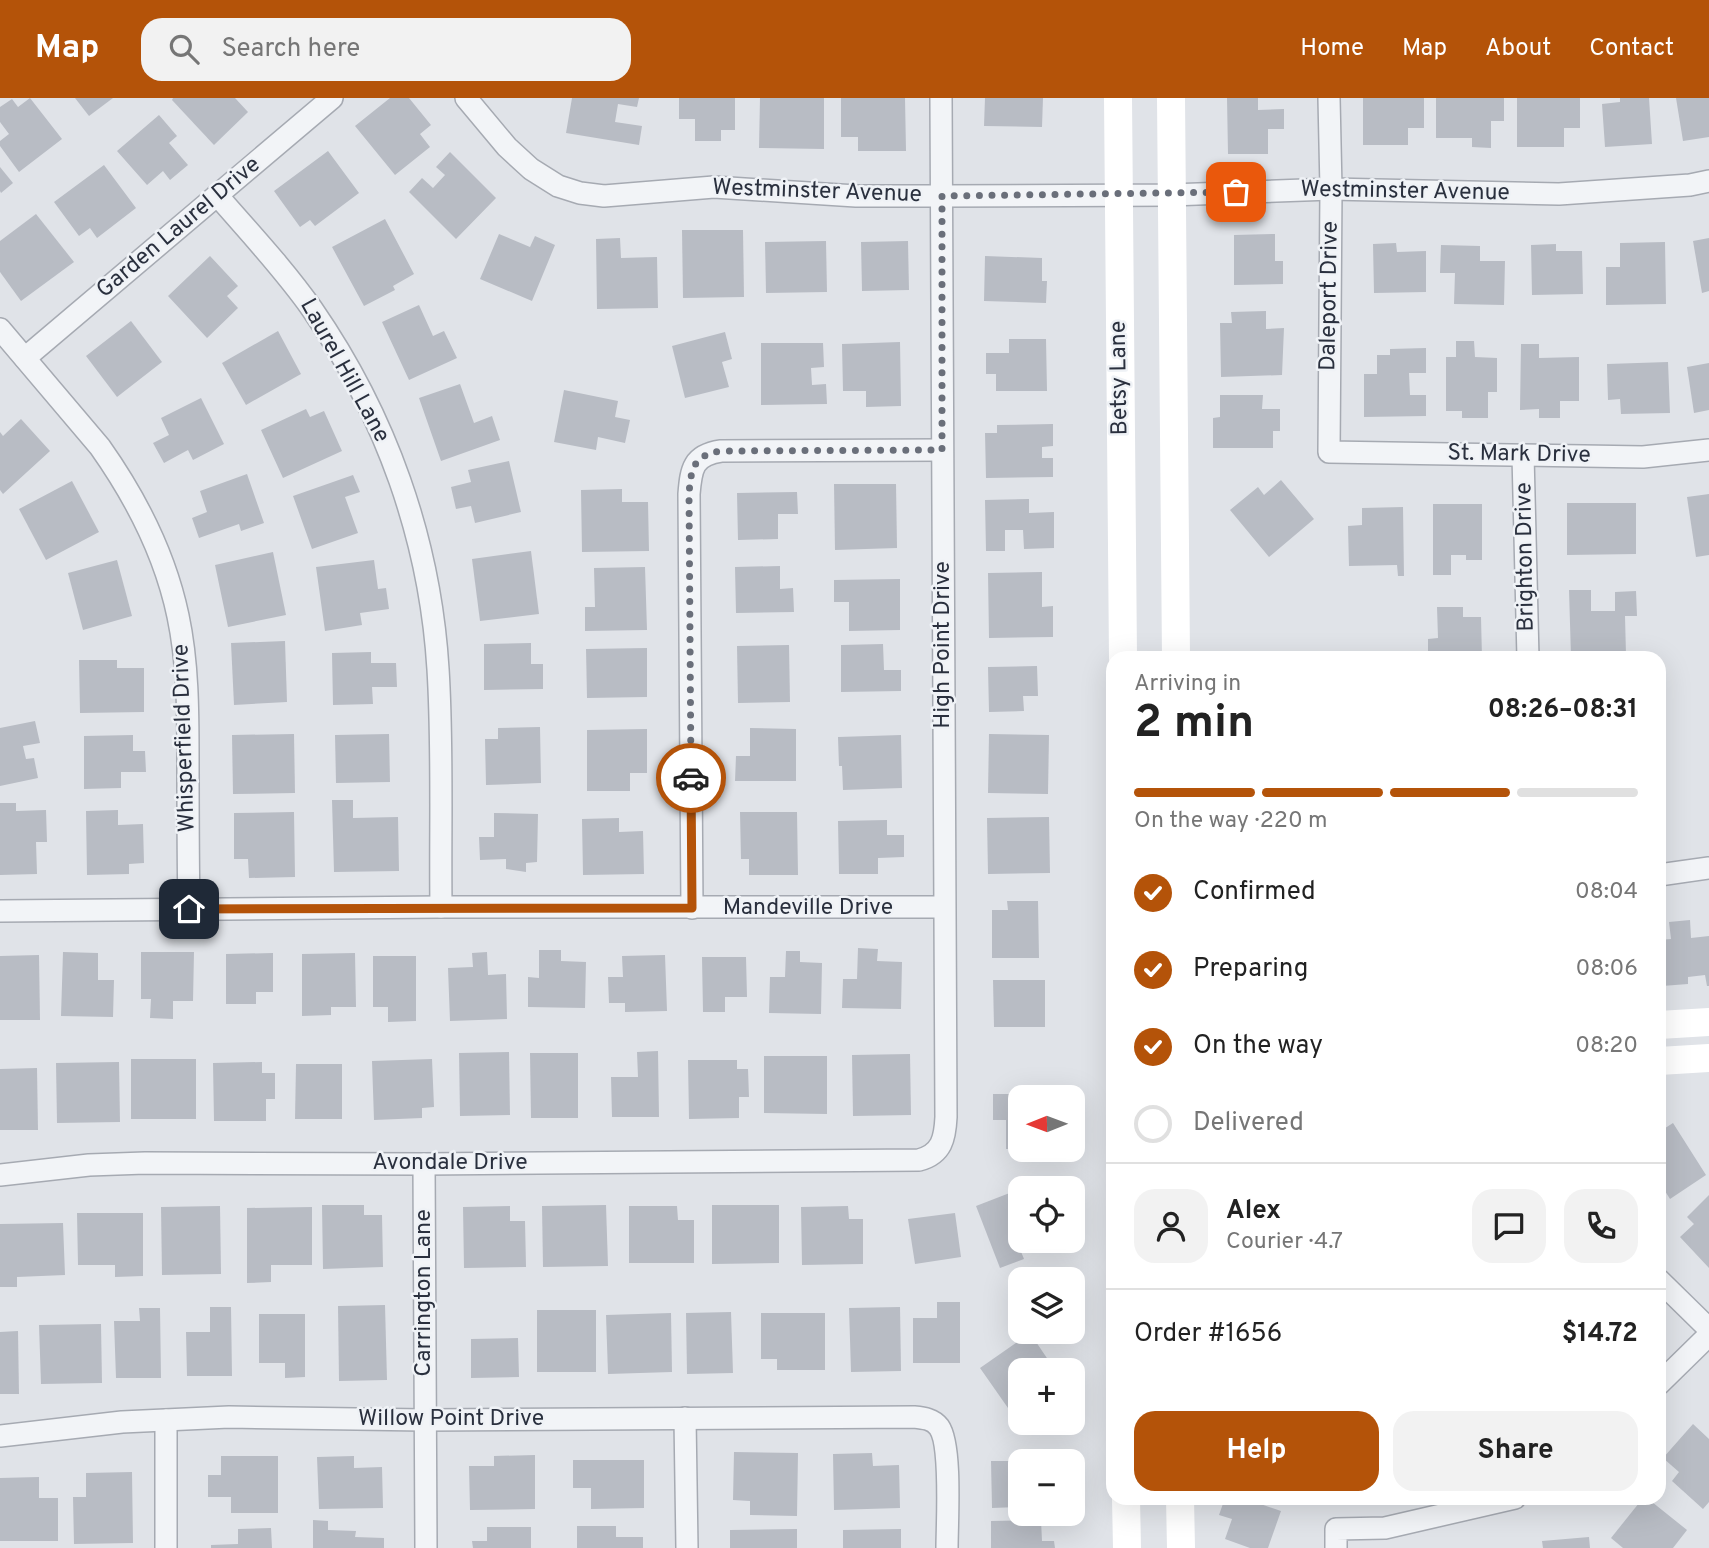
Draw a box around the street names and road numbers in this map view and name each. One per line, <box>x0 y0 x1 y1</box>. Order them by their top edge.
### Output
street label: Garden Laurel Drive <box>91 151 267 305</box>
street label: Westminster Avenue <box>712 174 922 210</box>
street label: Westminster Avenue <box>1300 176 1510 208</box>
street label: Daleport Drive <box>1314 221 1346 371</box>
street label: Laurel Hill Lane <box>292 294 396 448</box>
street label: Betsy Lane <box>1105 320 1135 436</box>
street label: St. Mark Drive <box>1447 439 1591 471</box>
street label: Brighton Drive <box>1510 482 1542 632</box>
street label: High Point Drive <box>929 561 958 729</box>
street label: Whisperfield Drive <box>167 643 203 833</box>
street label: Mandeville Drive <box>723 894 893 923</box>
street label: Avondale Drive <box>372 1149 528 1178</box>
street label: Carrington Lane <box>410 1209 439 1377</box>
street label: Willow Point Drive <box>358 1405 544 1434</box>

